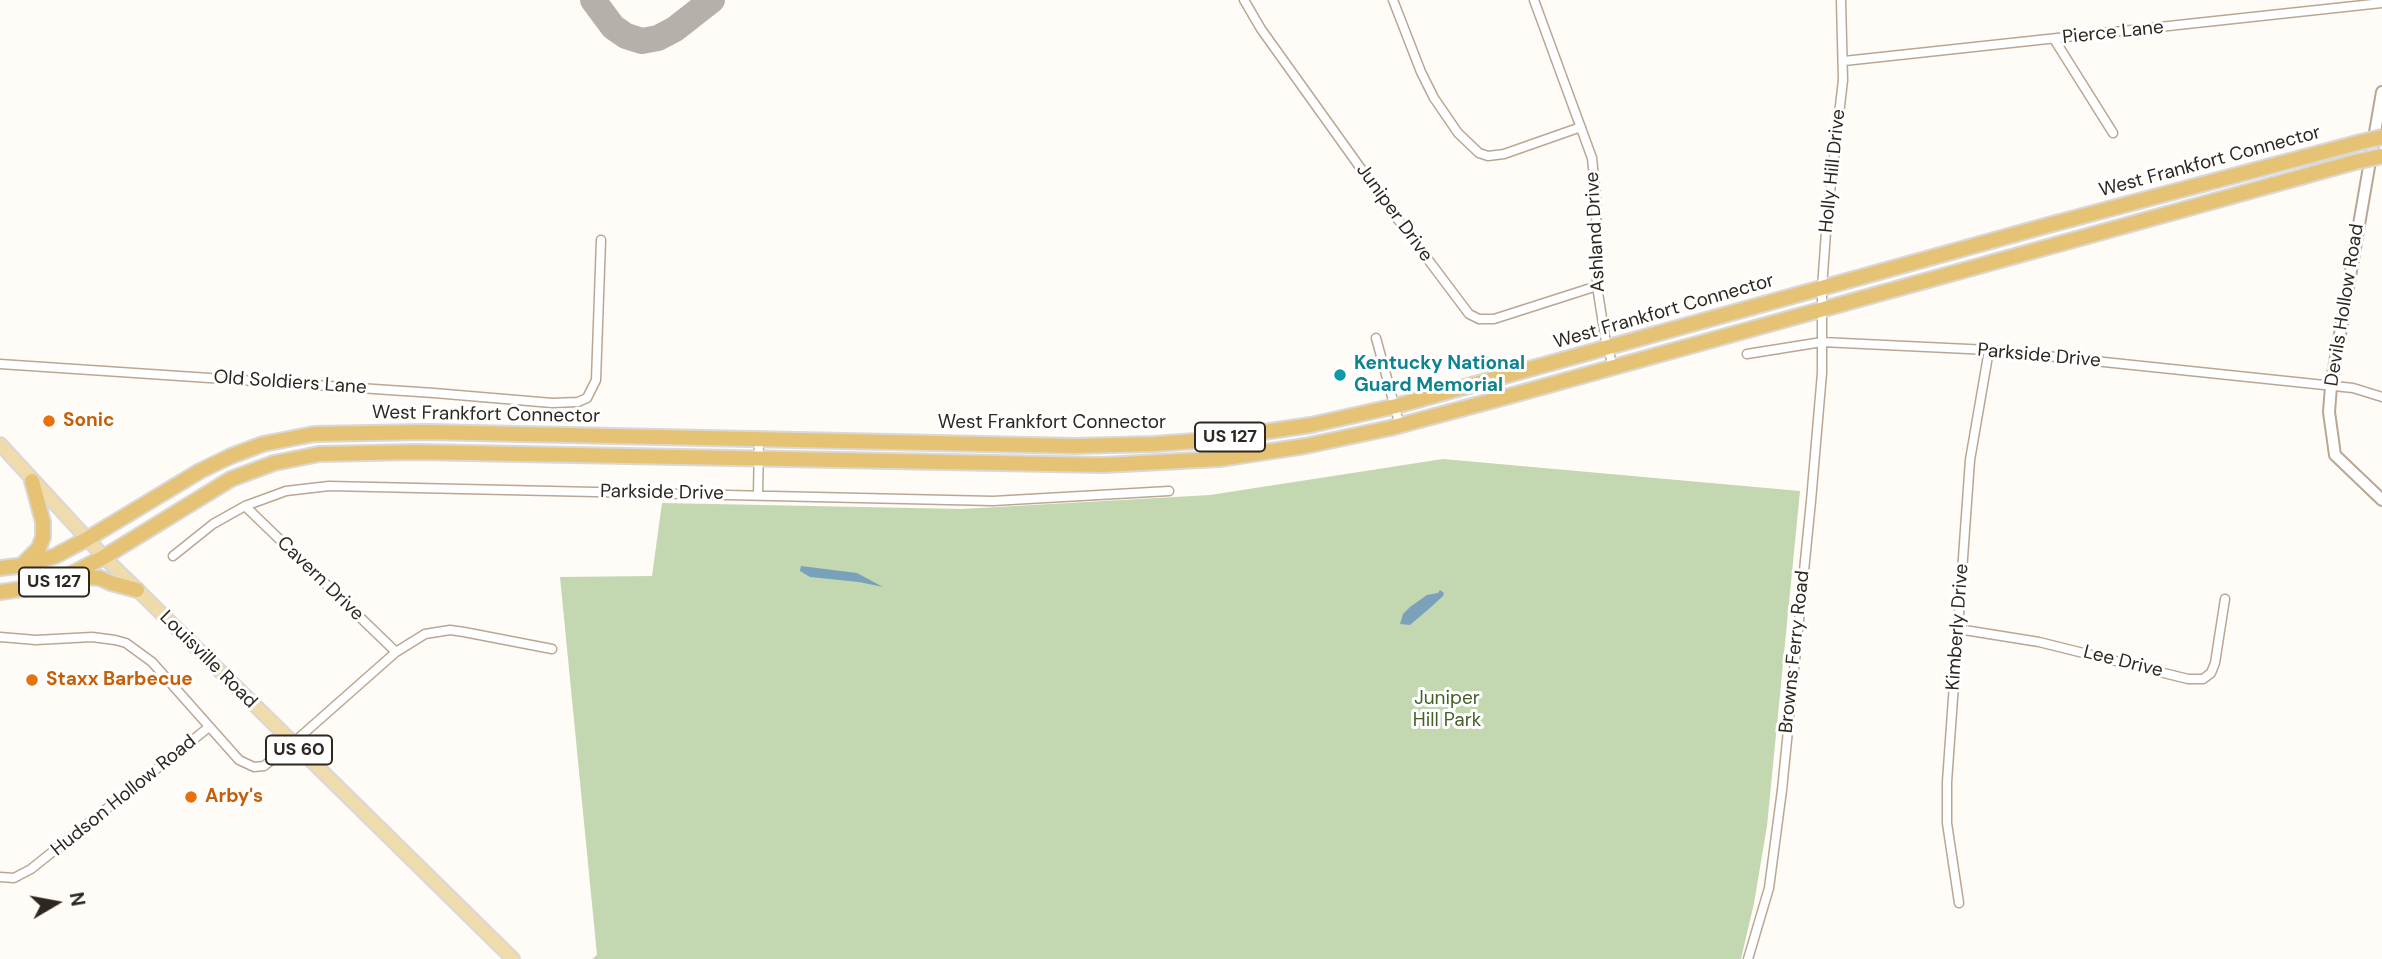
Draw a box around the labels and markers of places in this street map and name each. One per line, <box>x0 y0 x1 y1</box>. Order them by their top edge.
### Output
place label: Kentucky National Guard Memorial <box>1354 353 1525 397</box>
marker: Kentucky National Guard Memorial <box>1332 367 1348 383</box>
place label: Sonic <box>63 410 115 432</box>
marker: Sonic <box>41 413 57 429</box>
place label: Staxx Barbecue <box>46 669 193 691</box>
marker: Staxx Barbecue <box>24 672 40 688</box>
place label: Arby's <box>205 786 263 808</box>
marker: Arby's <box>183 789 199 805</box>

